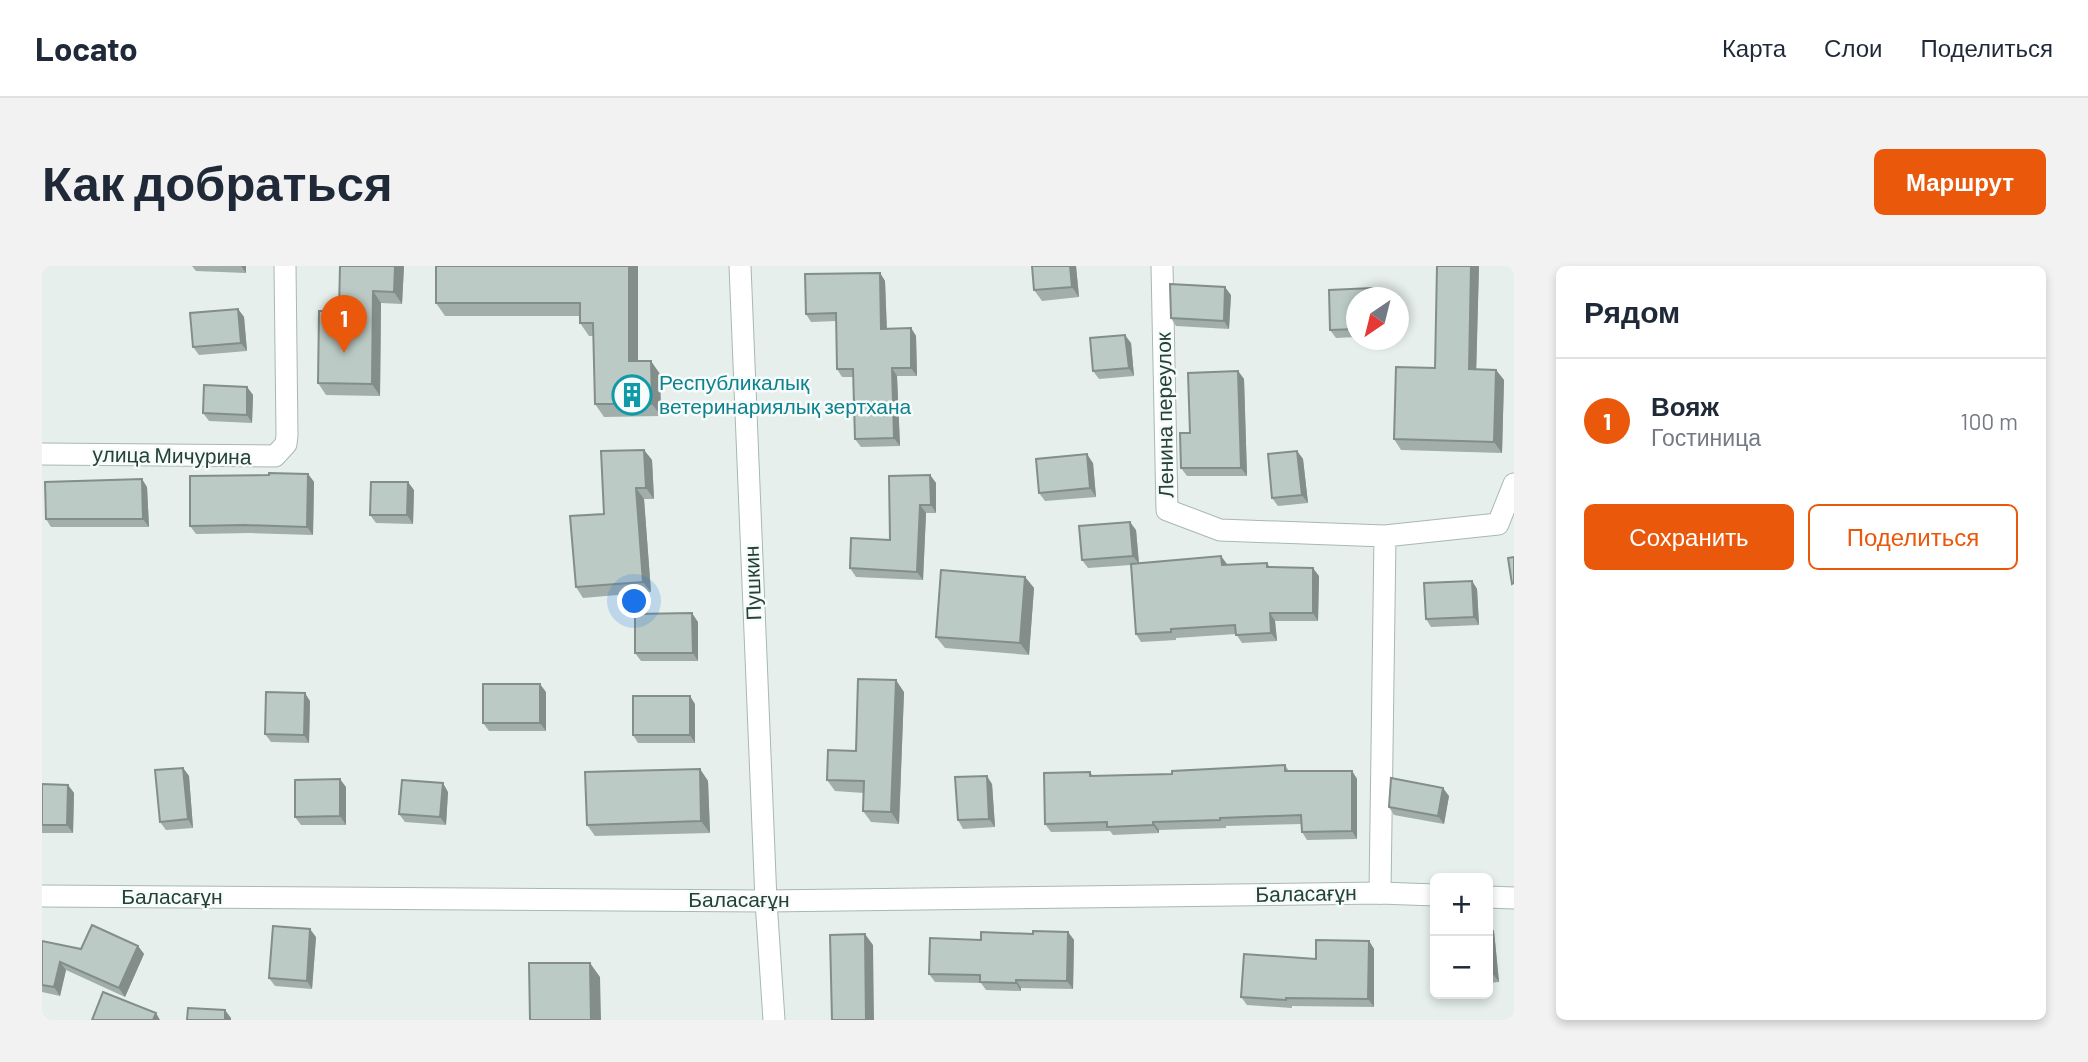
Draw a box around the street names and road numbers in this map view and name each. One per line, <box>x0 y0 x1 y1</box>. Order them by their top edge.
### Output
street label: Ленина переулок <box>1150 331 1177 498</box>
street label: улица Мичурина <box>92 441 252 468</box>
street label: Пушкин <box>738 545 765 621</box>
street label: Баласағұн <box>1255 879 1357 906</box>
street label: Баласағұн <box>121 883 223 908</box>
street label: Баласағұн <box>688 886 790 911</box>

